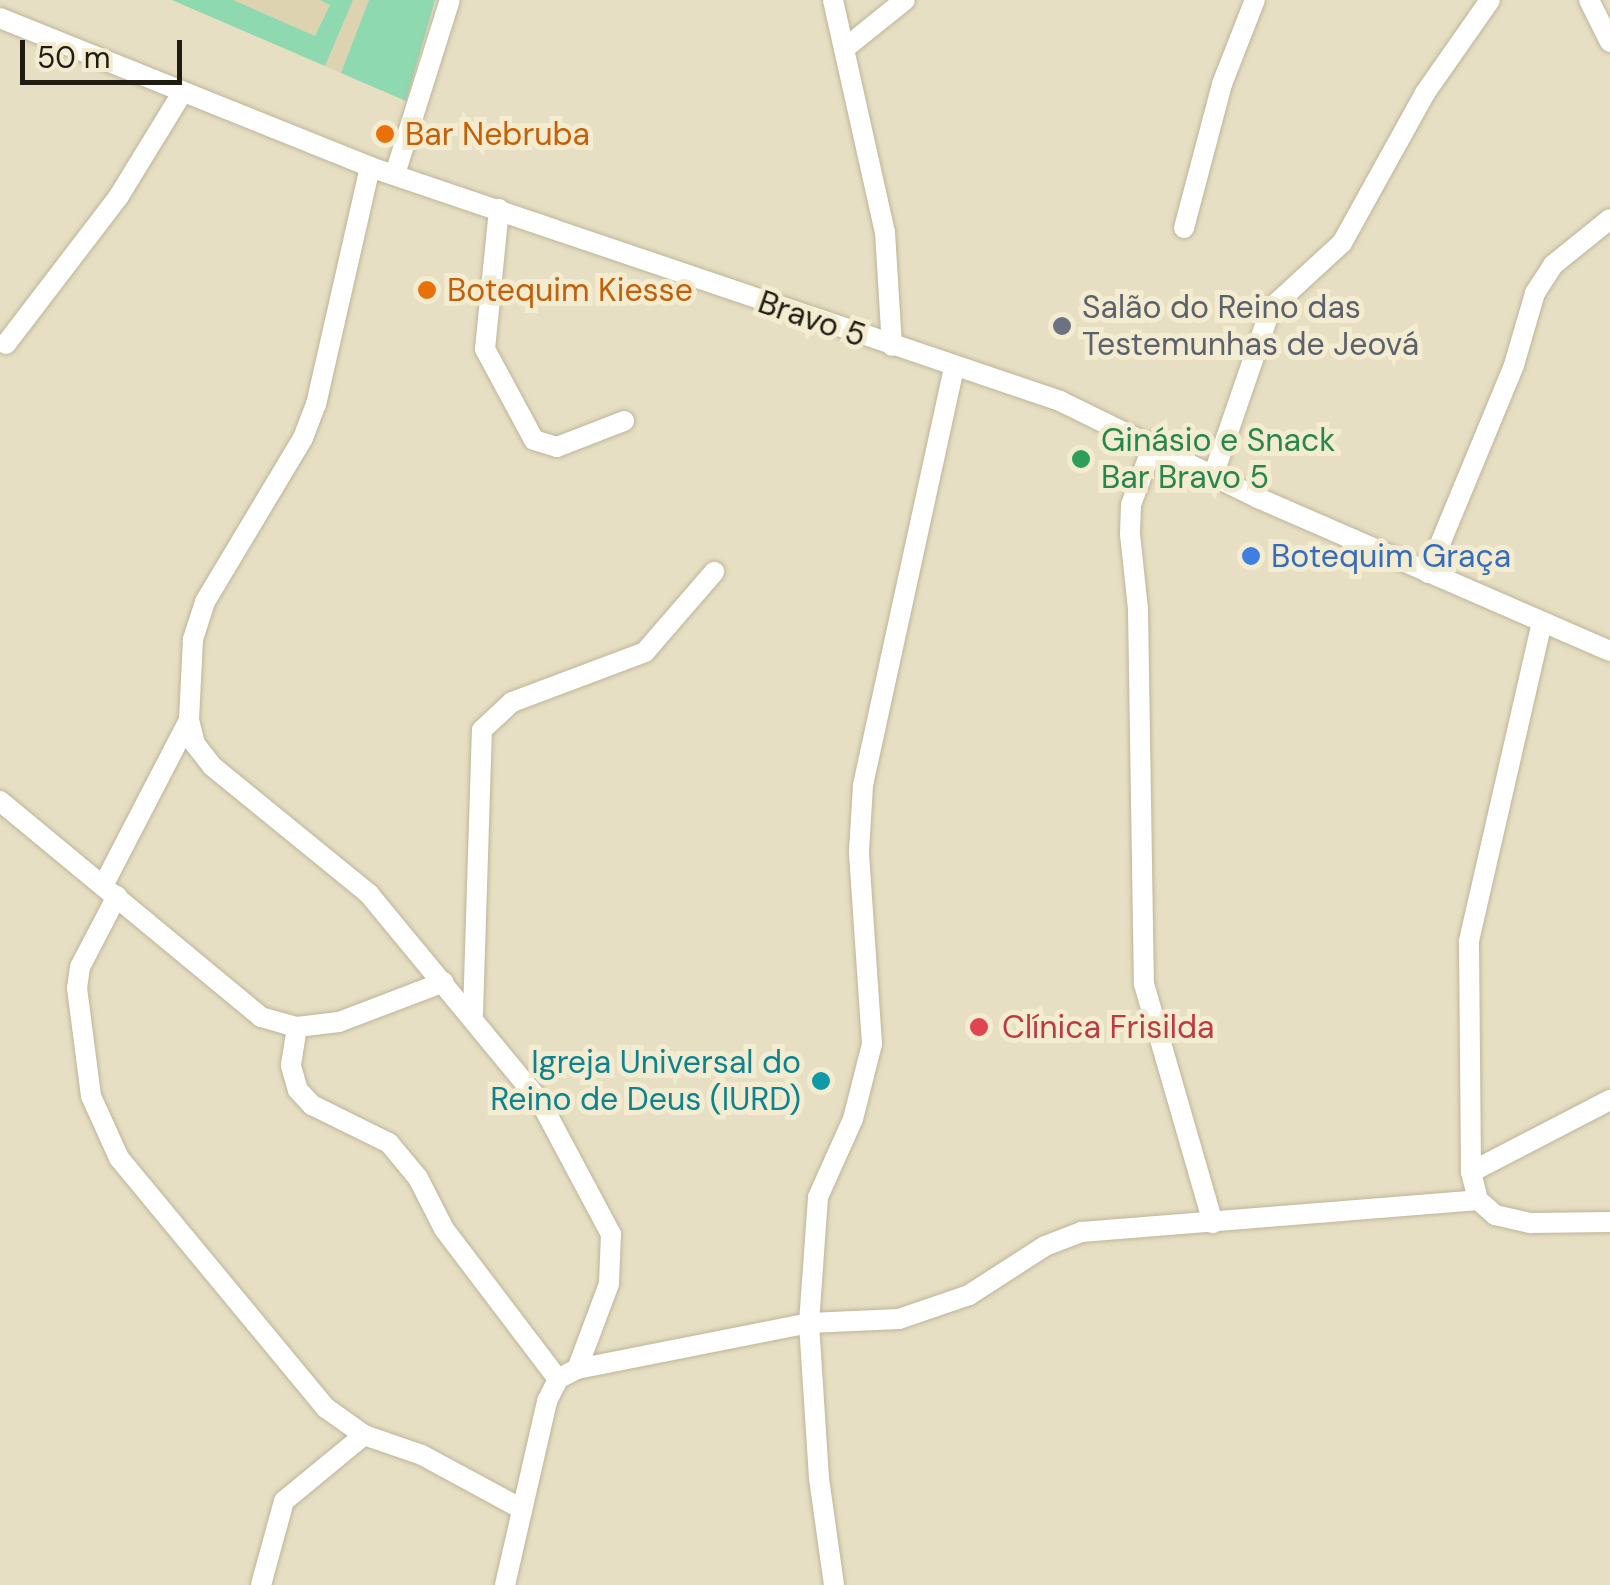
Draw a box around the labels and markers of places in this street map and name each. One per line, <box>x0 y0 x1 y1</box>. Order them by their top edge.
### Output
place label: Bar Nebruba <box>405 115 590 153</box>
marker: Bar Nebruba <box>374 123 396 145</box>
place label: Botequim Kiesse <box>447 271 693 309</box>
marker: Botequim Kiesse <box>416 279 438 301</box>
place label: Salão do Reino das Testemunhas de Jeová <box>1082 289 1419 364</box>
marker: Salão do Reino das Testemunhas de Jeová <box>1051 315 1073 337</box>
place label: Ginásio e Snack Bar Bravo 5 <box>1101 422 1335 497</box>
marker: Ginásio e Snack Bar Bravo 5 <box>1070 448 1092 470</box>
place label: Botequim Graça <box>1271 537 1511 575</box>
marker: Botequim Graça <box>1240 545 1262 567</box>
place label: Clínica Frisilda <box>1002 1008 1214 1046</box>
marker: Clínica Frisilda <box>966 1014 992 1040</box>
place label: Igreja Universal do Reino de Deus (IURD) <box>490 1044 801 1119</box>
marker: Igreja Universal do Reino de Deus (IURD) <box>810 1070 832 1092</box>

